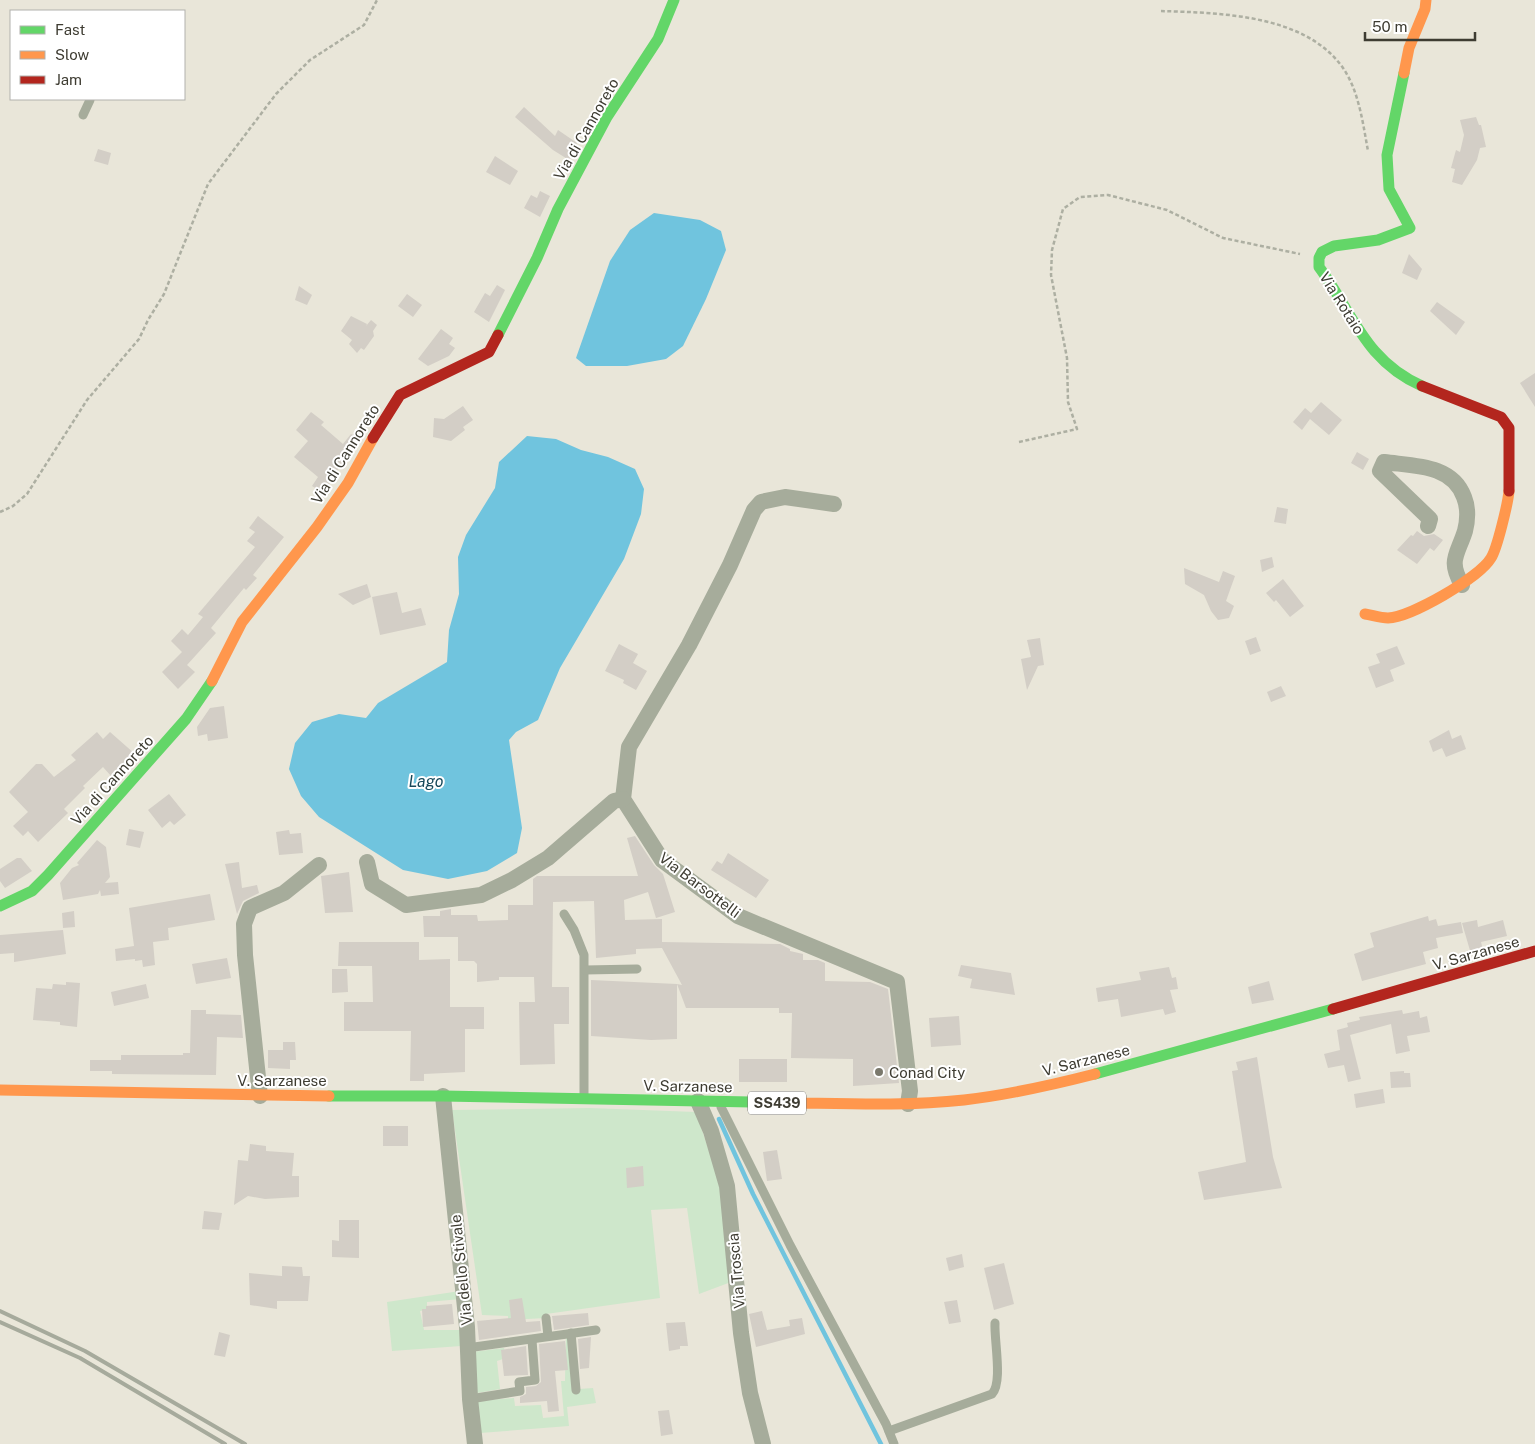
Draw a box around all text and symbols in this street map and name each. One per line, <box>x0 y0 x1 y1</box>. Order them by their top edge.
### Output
legend <box>10 10 185 100</box>
scale bar <box>1365 10 1475 42</box>
text: 50 m <box>1372 18 1407 35</box>
text: Fast <box>55 21 85 38</box>
text: Slow <box>55 46 90 63</box>
text: Jam <box>55 71 82 88</box>
street label: Via di Cannoreto <box>550 75 622 183</box>
street label: Via Rotaio <box>1316 269 1368 337</box>
street label: Via di Cannoreto <box>308 401 382 507</box>
street label: Via di Cannoreto <box>67 732 157 828</box>
water label: Lago <box>408 772 444 791</box>
street label: Via Barsottelli <box>656 849 744 921</box>
street label: V. Sarzanese <box>1431 933 1521 973</box>
street label: V. Sarzanese <box>1041 1041 1131 1079</box>
place label: Conad City <box>889 1064 965 1081</box>
marker: Conad City <box>873 1066 885 1078</box>
street label: V. Sarzanese <box>237 1072 327 1089</box>
street label: V. Sarzanese <box>643 1077 733 1095</box>
road number: SS439 <box>748 1092 806 1114</box>
street label: Via dello Stivale <box>447 1214 475 1326</box>
street label: Via Troscia <box>724 1232 748 1310</box>

